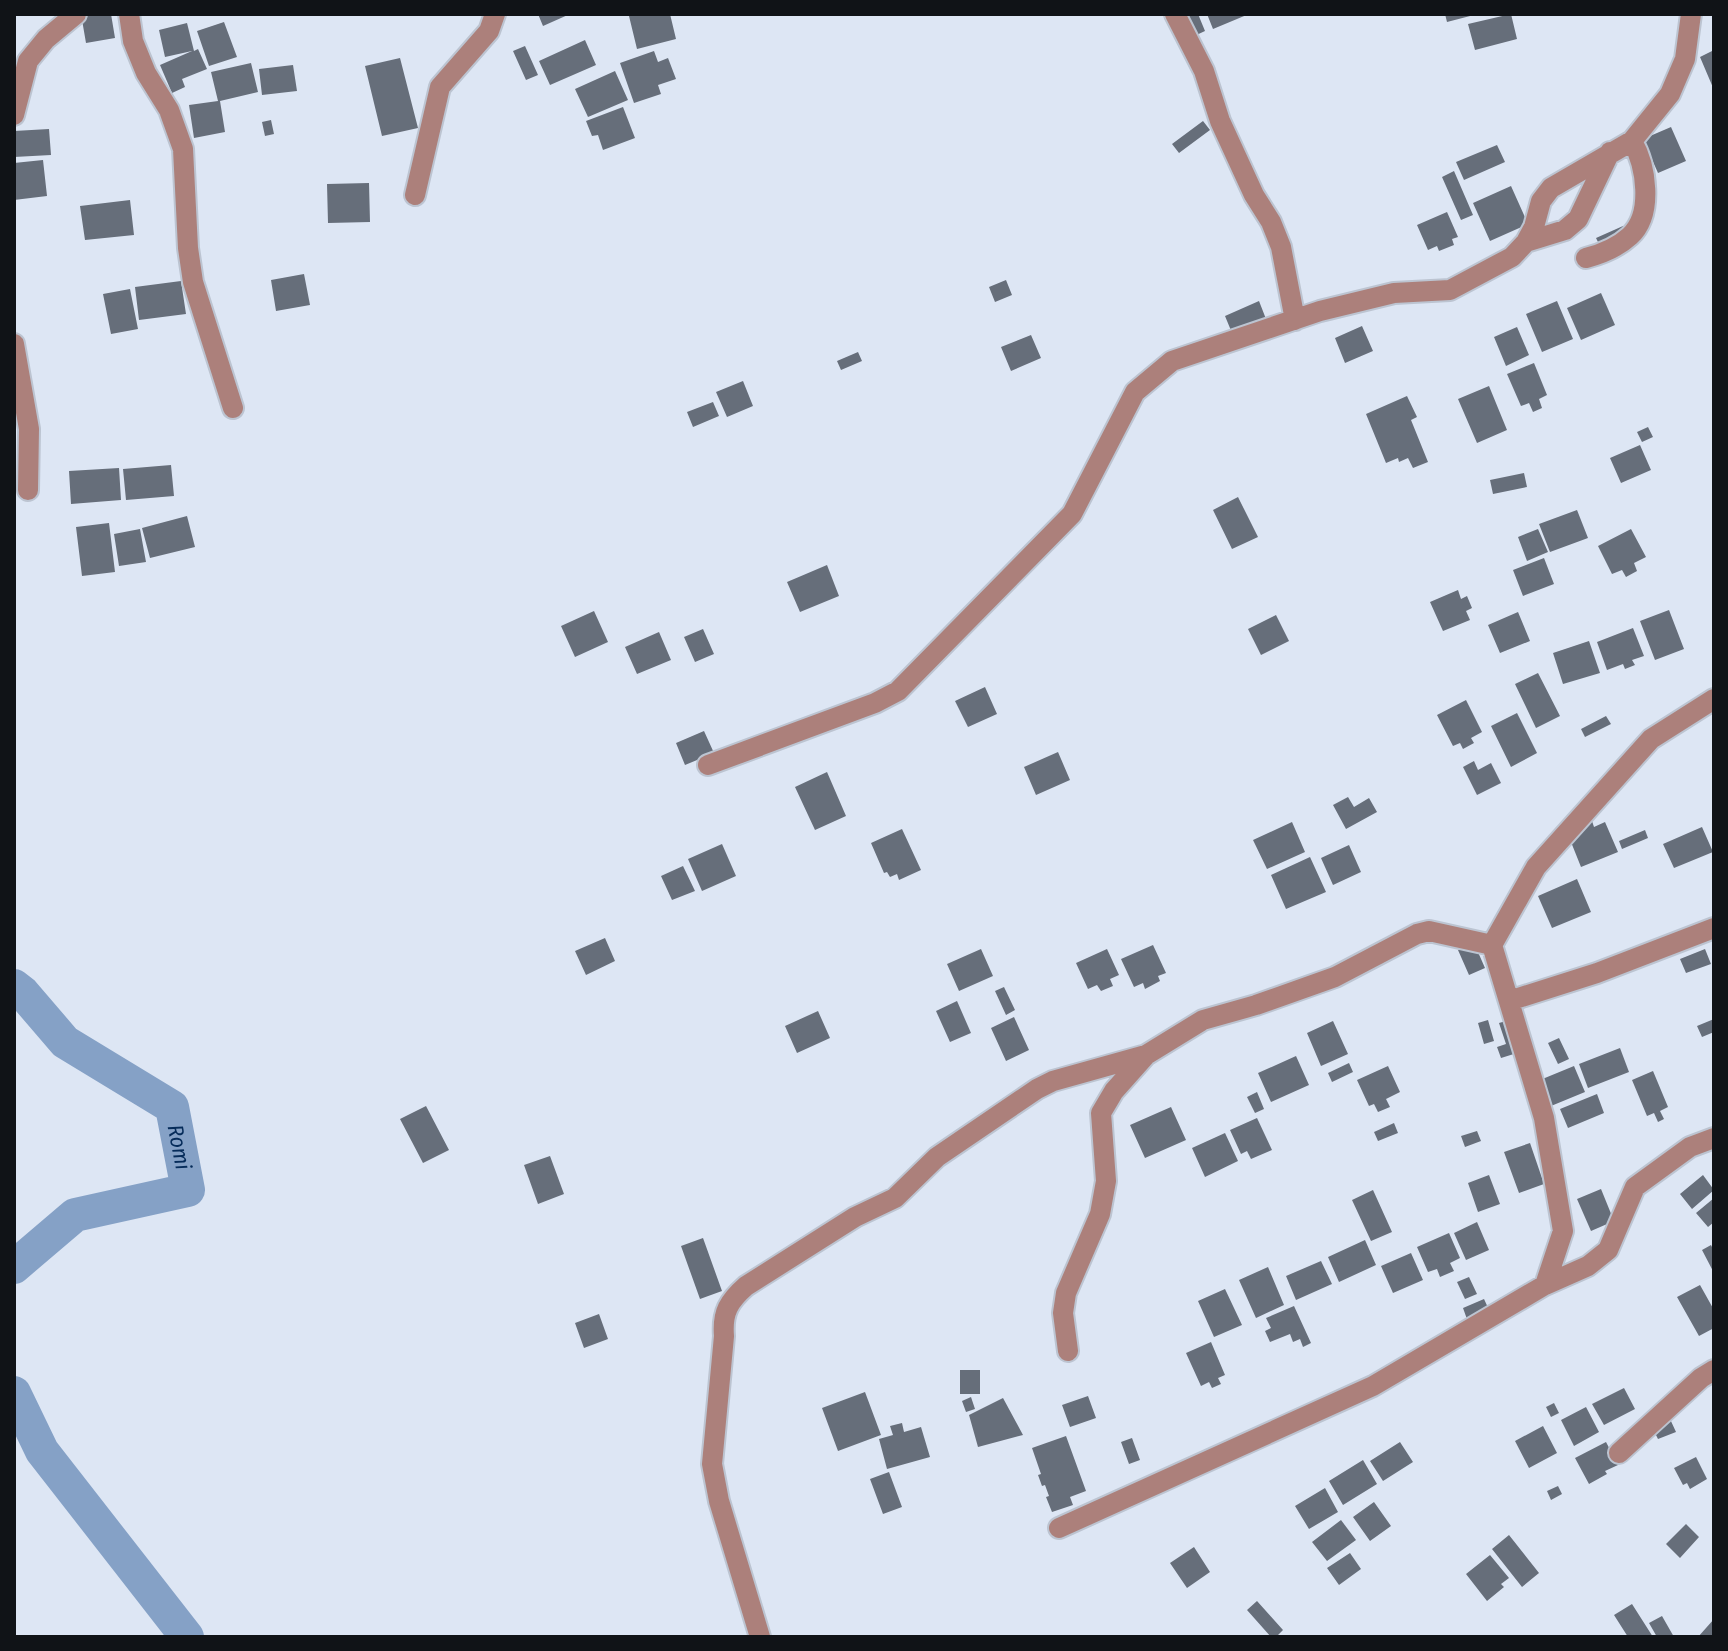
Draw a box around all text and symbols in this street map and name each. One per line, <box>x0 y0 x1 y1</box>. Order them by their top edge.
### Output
water label: Romi <box>162 1122 197 1173</box>

